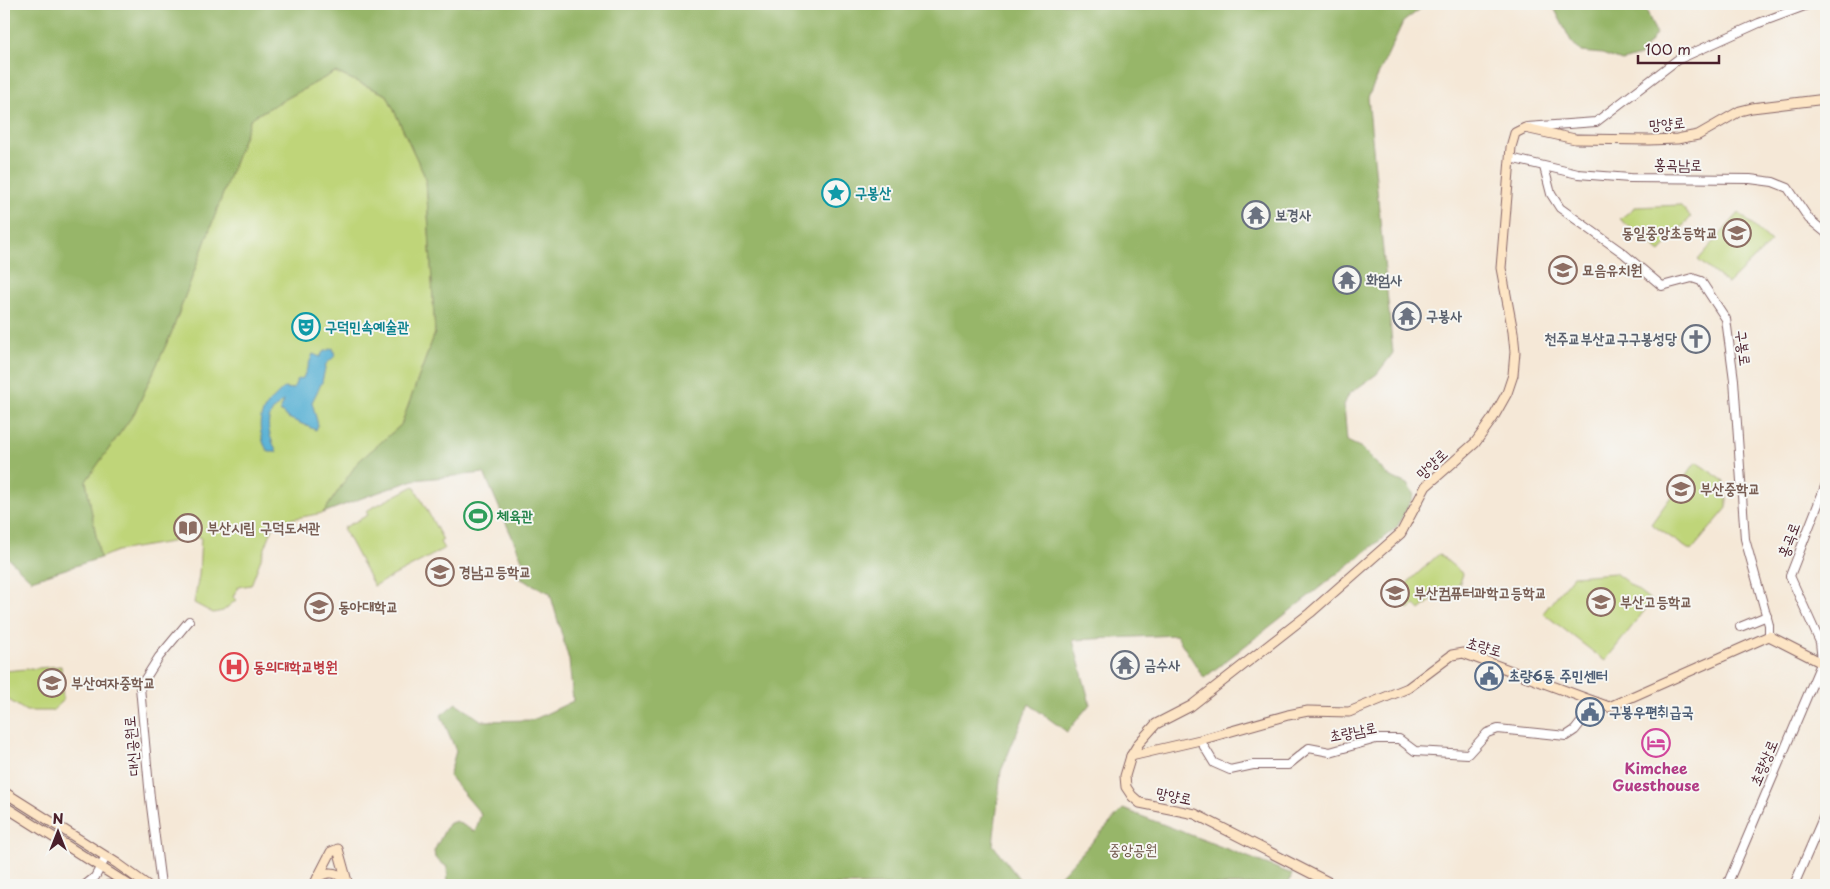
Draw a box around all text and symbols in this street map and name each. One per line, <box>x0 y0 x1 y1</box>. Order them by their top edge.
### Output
scale bar <box>1638 32 1719 64</box>
text: 100 m <box>1645 37 1691 60</box>
street label: 망양로 <box>1648 109 1686 136</box>
street label: 홍곡남로 <box>1654 152 1702 175</box>
place icon: 구봉산 <box>821 178 851 208</box>
place label: 구봉산 <box>855 180 891 203</box>
temple icon: 보경사 <box>1241 200 1271 230</box>
place label: 보경사 <box>1275 202 1311 225</box>
school or university icon: 동일중앙초등학교 <box>1722 218 1752 248</box>
place label: 동일중앙초등학교 <box>1621 220 1718 243</box>
school or university icon: 묘음유치원 <box>1548 255 1578 285</box>
place label: 묘음유치원 <box>1582 257 1642 280</box>
temple icon: 화엄사 <box>1332 265 1362 295</box>
place label: 화엄사 <box>1366 267 1402 290</box>
temple icon: 구봉사 <box>1392 301 1422 331</box>
place label: 구봉사 <box>1426 303 1462 326</box>
theatre icon: 구덕민속예술관 <box>291 312 321 342</box>
place label: 구덕민속예술관 <box>325 314 410 337</box>
church icon: 천주교부산교구구봉성당 <box>1681 324 1711 354</box>
place label: 천주교부산교구구봉성당 <box>1544 326 1677 349</box>
street label: 구봉로 <box>1731 328 1758 367</box>
street label: 망양로 <box>1410 442 1452 484</box>
school or university icon: 부산중학교 <box>1666 474 1696 504</box>
place label: 부산중학교 <box>1700 476 1760 499</box>
sports icon: 체육관 <box>463 501 493 531</box>
place label: 체육관 <box>496 503 533 526</box>
library icon: 부산시립 구덕도서관 <box>173 513 203 543</box>
place label: 부산시립 구덕도서관 <box>207 515 320 538</box>
street label: 홍곡로 <box>1770 518 1805 560</box>
school or university icon: 경남고등학교 <box>425 557 455 587</box>
place label: 경남고등학교 <box>459 559 531 582</box>
school or university icon: 부산컴퓨터과학고등학교 <box>1380 578 1410 608</box>
place label: 부산컴퓨터과학고등학교 <box>1414 580 1547 603</box>
school or university icon: 부산고등학교 <box>1586 587 1616 617</box>
place label: 부산고등학교 <box>1620 589 1692 612</box>
school or university icon: 동아대학교 <box>304 592 334 622</box>
place label: 동아대학교 <box>338 594 398 617</box>
street label: 초량로 <box>1464 630 1505 661</box>
temple icon: 금수사 <box>1110 650 1140 680</box>
hospital icon: 동의대학교병원 <box>219 652 249 682</box>
place label: 금수사 <box>1144 652 1180 675</box>
place label: 동의대학교병원 <box>253 654 338 677</box>
public building icon: 초량6동 주민센터 <box>1474 661 1504 691</box>
place label: 초량6동 주민센터 <box>1508 663 1608 686</box>
school or university icon: 부산여자중학교 <box>37 668 67 698</box>
place label: 부산여자중학교 <box>71 670 156 693</box>
public building icon: 구봉우편취급국 <box>1575 697 1605 727</box>
place label: 구봉우편취급국 <box>1609 699 1694 722</box>
street label: 대신공원로 <box>116 715 145 777</box>
street label: 초량남로 <box>1327 715 1379 746</box>
hotel icon: Kimchee Guesthouse <box>1641 728 1671 758</box>
street label: 초량상로 <box>1743 736 1783 789</box>
place label: Kimchee Guesthouse <box>1612 756 1700 796</box>
street label: 망양로 <box>1154 780 1194 810</box>
north arrow <box>32 806 82 856</box>
text: N <box>52 808 64 829</box>
park label: 중앙공원 <box>1109 837 1157 860</box>

